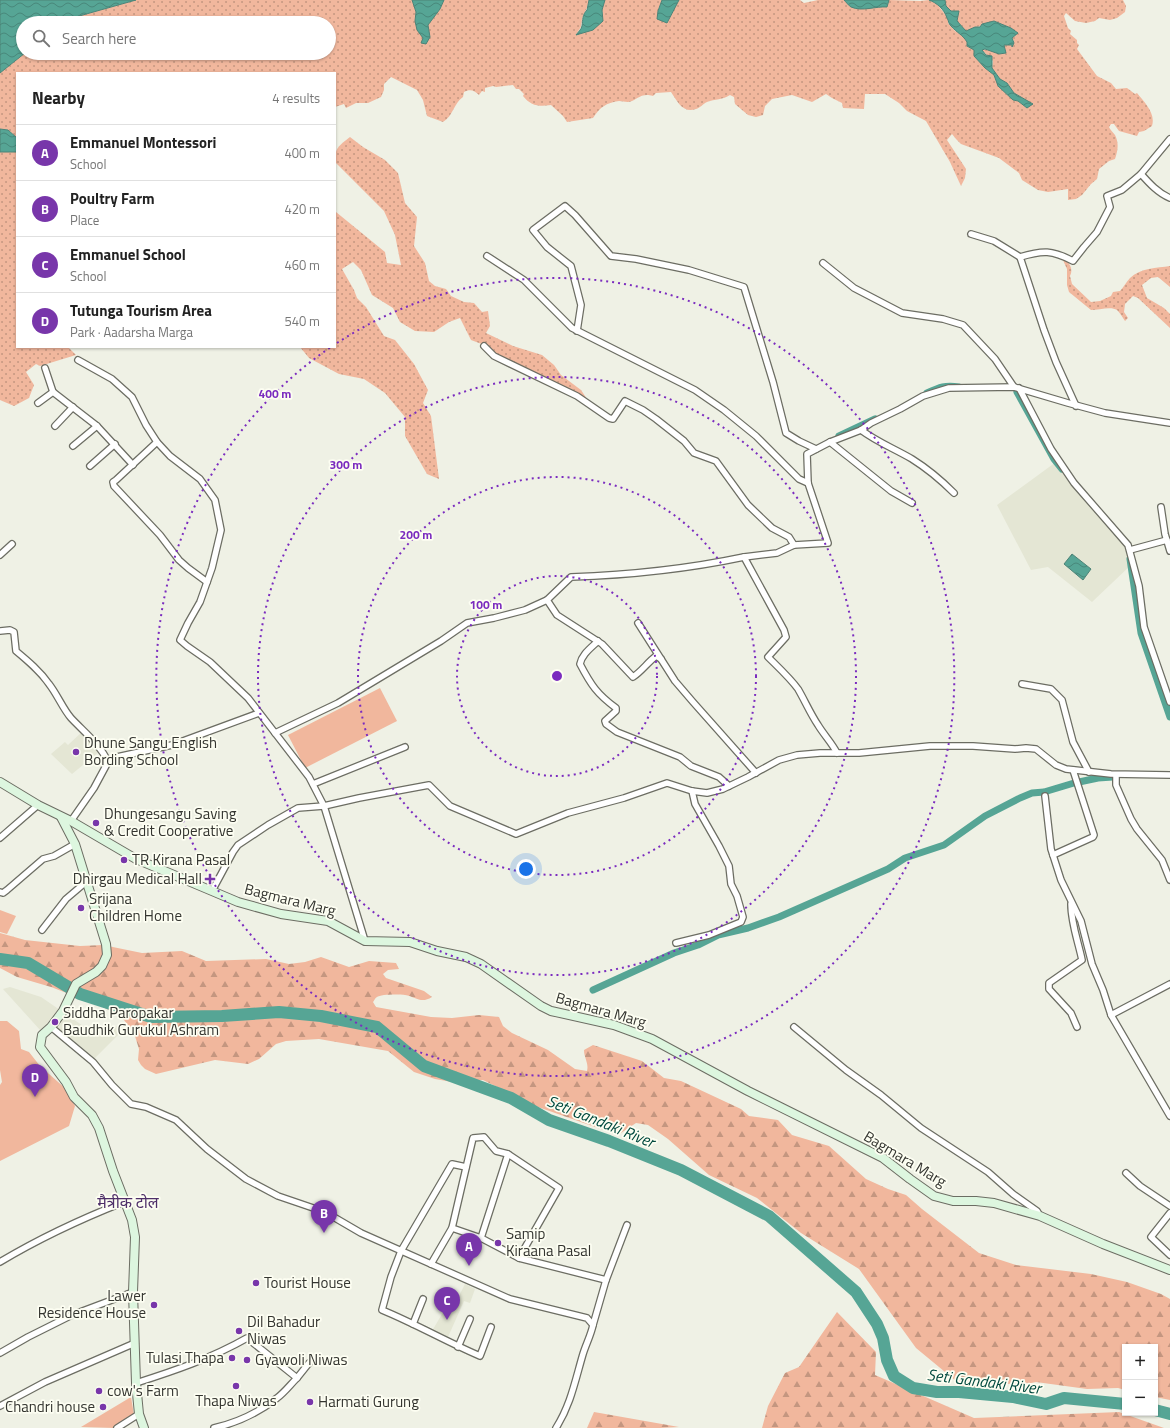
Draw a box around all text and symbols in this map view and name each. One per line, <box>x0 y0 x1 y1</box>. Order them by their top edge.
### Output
search box <box>16 16 336 60</box>
icon: search <box>30 27 52 49</box>
text: Search here <box>62 27 136 50</box>
text: Nearby <box>32 85 85 111</box>
text: 4 results <box>272 88 320 108</box>
text: Emmanuel Montessori <box>70 131 217 154</box>
text: A <box>41 143 49 163</box>
text: 400 m <box>284 143 320 163</box>
text: School <box>70 154 106 174</box>
text: Poultry Farm <box>70 187 155 210</box>
text: B <box>41 199 49 219</box>
text: 420 m <box>284 199 320 219</box>
text: Place <box>70 210 99 230</box>
text: Emmanuel School <box>70 243 186 266</box>
text: C <box>41 255 49 275</box>
text: 460 m <box>284 255 320 275</box>
text: School <box>70 266 106 286</box>
text: Tutunga Tourism Area <box>70 299 212 322</box>
text: D <box>41 311 49 331</box>
text: 540 m <box>284 311 320 331</box>
text: Park · Aadarsha Marga <box>70 322 193 342</box>
text: 400 m <box>259 384 291 403</box>
text: 300 m <box>330 455 362 474</box>
text: 200 m <box>400 525 432 544</box>
text: 100 m <box>470 595 502 614</box>
centre of rings <box>550 669 564 683</box>
place label: Dhune Sangu English Bording School <box>84 731 217 771</box>
marker: Dhune Sangu English Bording School <box>71 747 81 757</box>
place label: Dhungesangu Saving & Credit Cooperative <box>104 802 237 842</box>
marker: Dhungesangu Saving & Credit Cooperative <box>91 818 101 828</box>
place label: TR Kirana Pasal <box>132 848 230 871</box>
marker: TR Kirana Pasal <box>119 855 129 865</box>
your location <box>516 859 536 879</box>
place label: Dhirgau Medical Hall <box>73 867 202 890</box>
marker: Dhirgau Medical Hall <box>205 874 215 884</box>
street label: Bagmara Marg <box>242 877 339 922</box>
place label: Srijana Children Home <box>89 887 182 927</box>
marker: Srijana Children Home <box>76 903 86 913</box>
street label: Bagmara Marg <box>553 986 649 1034</box>
place label: Siddha Paropakar Baudhik Gurukul Ashram <box>63 1001 219 1041</box>
marker: Siddha Paropakar Baudhik Gurukul Ashram <box>50 1017 60 1027</box>
pin: D <box>22 1064 48 1097</box>
water label: Seti Gandaki River <box>544 1088 660 1154</box>
street label: Bagmara Marg <box>859 1125 951 1193</box>
district label: मैत्रीक टोल <box>97 1190 160 1214</box>
pin: B <box>311 1200 337 1233</box>
place label: Samip Kiraana Pasal <box>506 1222 591 1262</box>
pin: A <box>456 1233 482 1266</box>
marker: Samip Kiraana Pasal <box>493 1238 503 1248</box>
place label: Tourist House <box>264 1271 351 1294</box>
marker: Tourist House <box>251 1278 261 1288</box>
place label: Lawer Residence House <box>38 1284 146 1324</box>
pin: C <box>434 1287 460 1320</box>
marker: Lawer Residence House <box>149 1300 159 1310</box>
place label: Dil Bahadur Niwas <box>247 1310 320 1350</box>
marker: Dil Bahadur Niwas <box>234 1326 244 1336</box>
map controls <box>1122 1344 1158 1416</box>
button: + <box>1122 1344 1158 1380</box>
place label: Tulasi Thapa <box>146 1346 224 1369</box>
place label: Gyawoli Niwas <box>255 1348 347 1371</box>
marker: Tulasi Thapa <box>227 1353 237 1363</box>
marker: Gyawoli Niwas <box>242 1355 252 1365</box>
water label: Seti Gandaki River <box>926 1362 1044 1400</box>
place label: cow's Farm <box>107 1379 179 1402</box>
button: − <box>1122 1380 1158 1416</box>
marker: Thapa Niwas <box>231 1381 241 1391</box>
marker: cow's Farm <box>94 1386 104 1396</box>
place label: Thapa Niwas <box>195 1389 277 1412</box>
place label: Harmati Gurung <box>318 1390 419 1413</box>
place label: Chandri house <box>5 1395 95 1418</box>
marker: Harmati Gurung <box>305 1397 315 1407</box>
marker: Chandri house <box>98 1402 108 1412</box>

